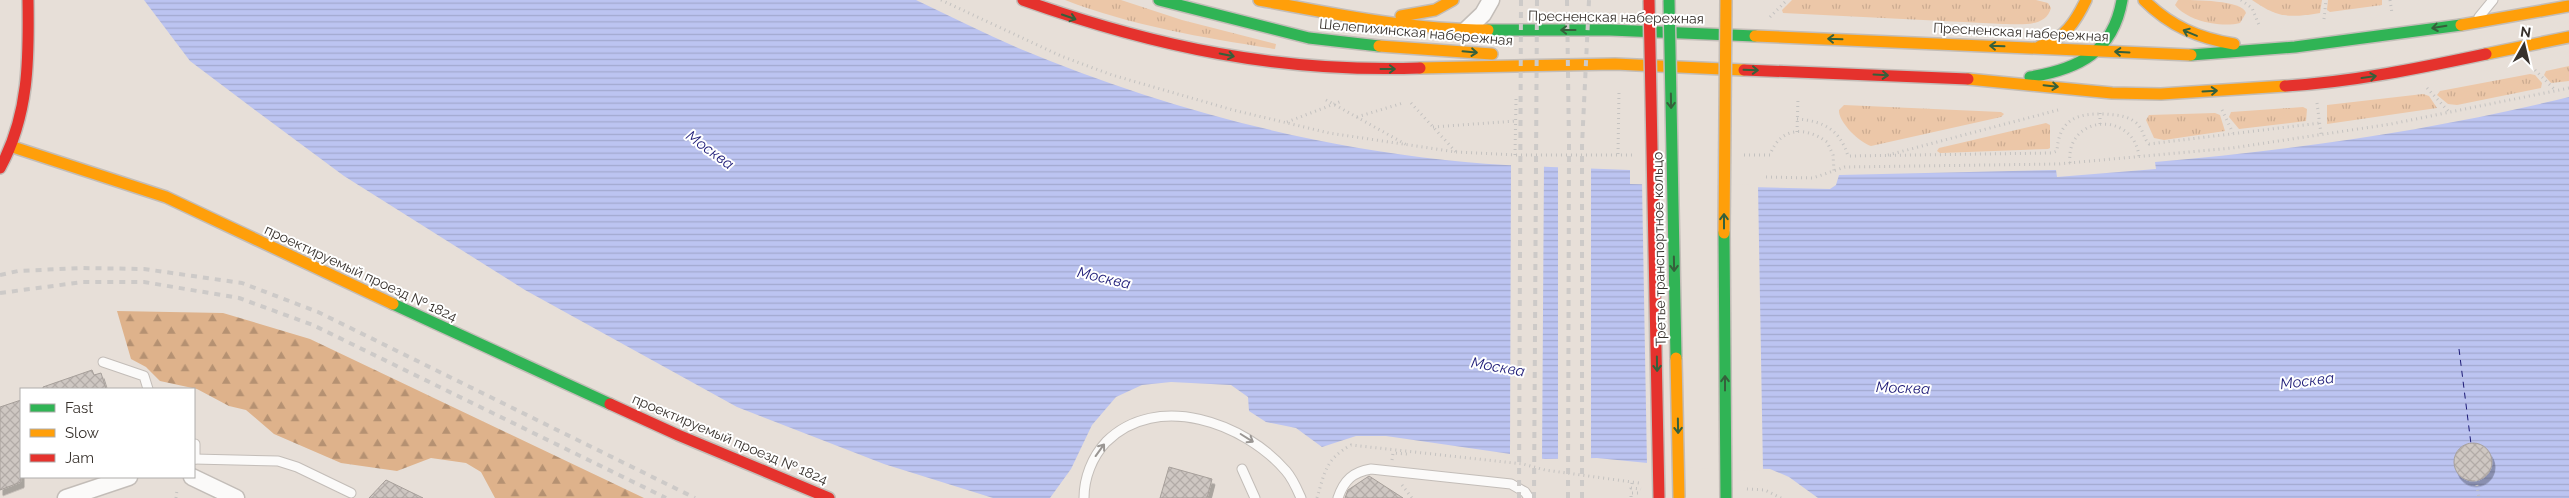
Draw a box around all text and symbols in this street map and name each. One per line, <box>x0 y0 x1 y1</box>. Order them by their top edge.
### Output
street label: Пресненская набережная <box>1528 7 1704 27</box>
one-way arrow <box>1061 13 1076 22</box>
street label: Шелепихинская набережная <box>1318 16 1514 48</box>
street label: Пресненская набережная <box>1933 19 2109 45</box>
north arrow <box>2499 20 2549 70</box>
one-way arrow <box>2432 23 2448 33</box>
text: N <box>2519 23 2532 41</box>
one-way arrow <box>1560 25 1576 35</box>
one-way arrow <box>2183 28 2198 38</box>
one-way arrow <box>1827 35 1843 44</box>
one-way arrow <box>1990 41 2006 50</box>
one-way arrow <box>1461 47 1477 57</box>
one-way arrow <box>2115 47 2131 56</box>
one-way arrow <box>1218 51 1234 61</box>
one-way arrow <box>1380 64 1396 74</box>
one-way arrow <box>1743 65 1759 74</box>
one-way arrow <box>1873 71 1889 80</box>
one-way arrow <box>2360 71 2376 81</box>
one-way arrow <box>2042 82 2058 91</box>
one-way arrow <box>2202 86 2218 95</box>
one-way arrow <box>1666 92 1676 109</box>
water label: Москва <box>683 127 737 173</box>
street label: Третье транспортное кольцо <box>1649 152 1669 346</box>
one-way arrow <box>1719 213 1729 229</box>
street label: проектируемый проезд № 1824 <box>262 221 460 325</box>
one-way arrow <box>1669 255 1679 271</box>
water label: Москва <box>1076 263 1133 293</box>
water label: Москва <box>1470 353 1526 381</box>
one-way arrow <box>1652 355 1662 371</box>
water label: Москва <box>2279 369 2335 393</box>
one-way arrow <box>1720 375 1730 392</box>
water label: Москва <box>1876 378 1930 398</box>
legend <box>20 388 195 478</box>
street label: проектируемый проезд № 1824 <box>630 391 830 488</box>
text: Fast <box>65 399 93 417</box>
one-way arrow <box>1673 418 1682 434</box>
text: Slow <box>65 424 99 442</box>
one-way arrow <box>1240 434 1254 444</box>
one-way arrow <box>1095 443 1105 457</box>
text: Jam <box>65 449 94 467</box>

